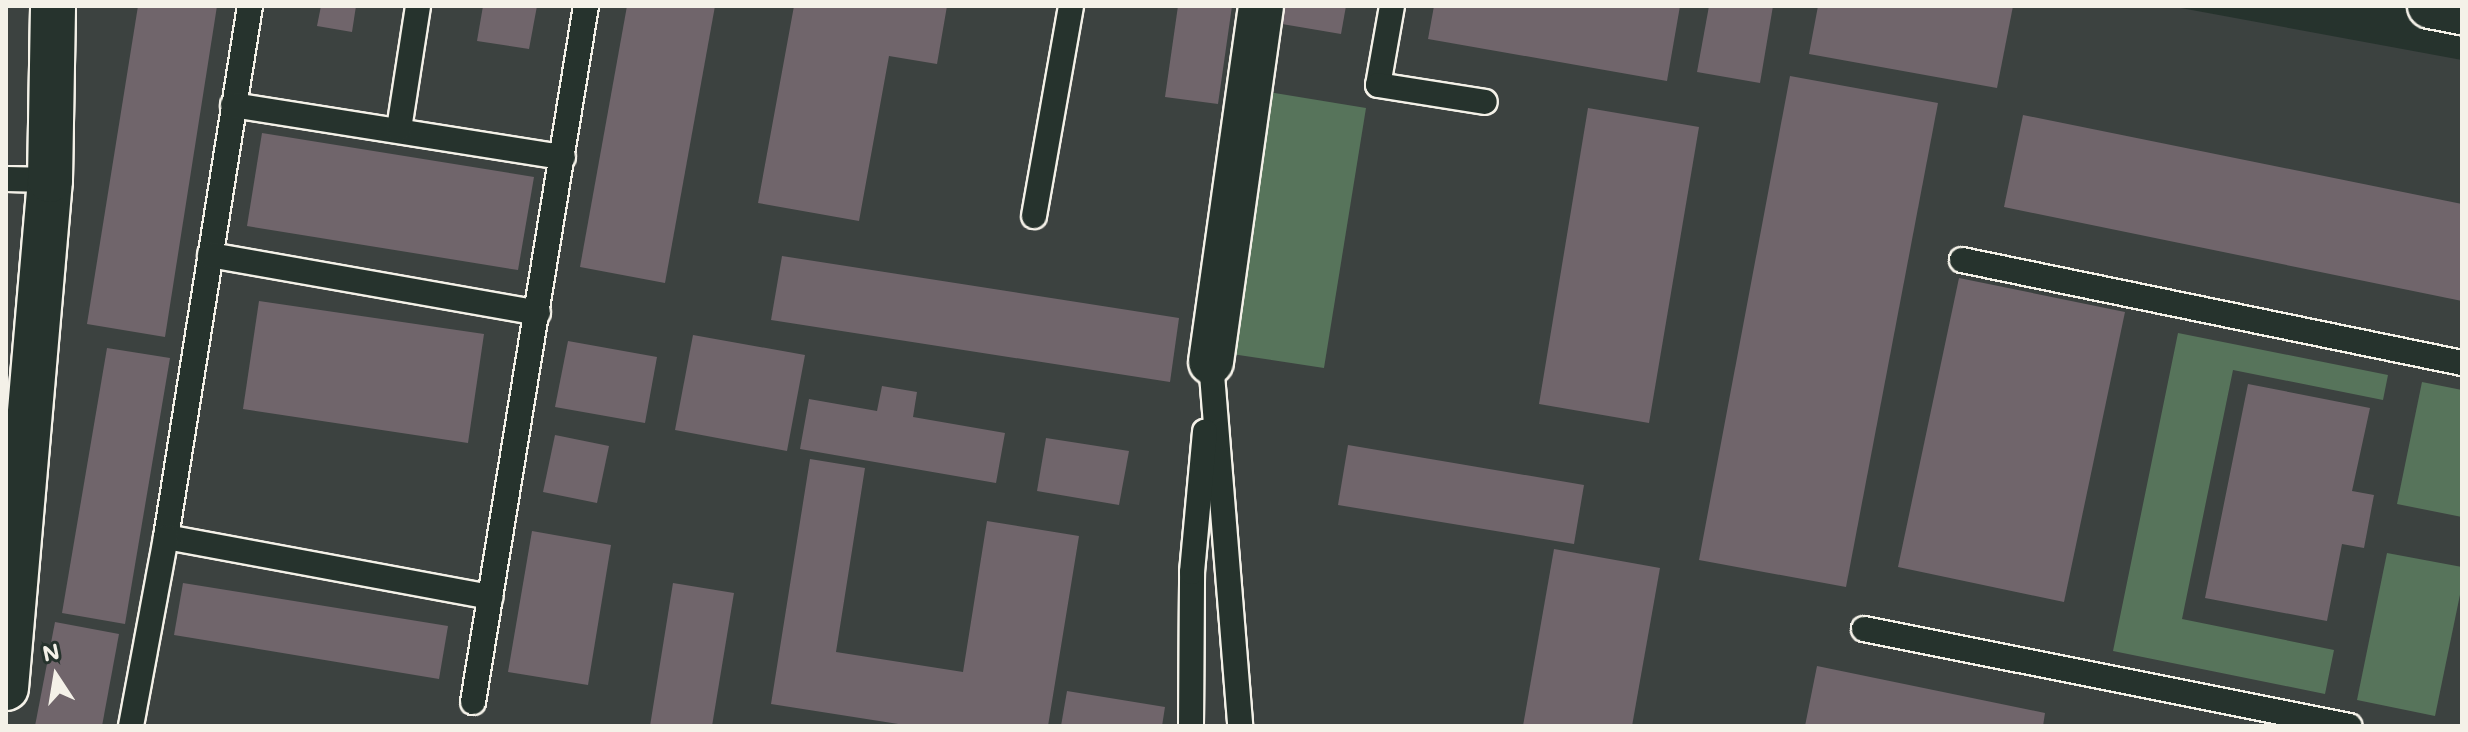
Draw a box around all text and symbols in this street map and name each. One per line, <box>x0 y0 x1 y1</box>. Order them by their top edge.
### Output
north arrow <box>16 636 96 716</box>
text: N <box>40 636 62 668</box>

